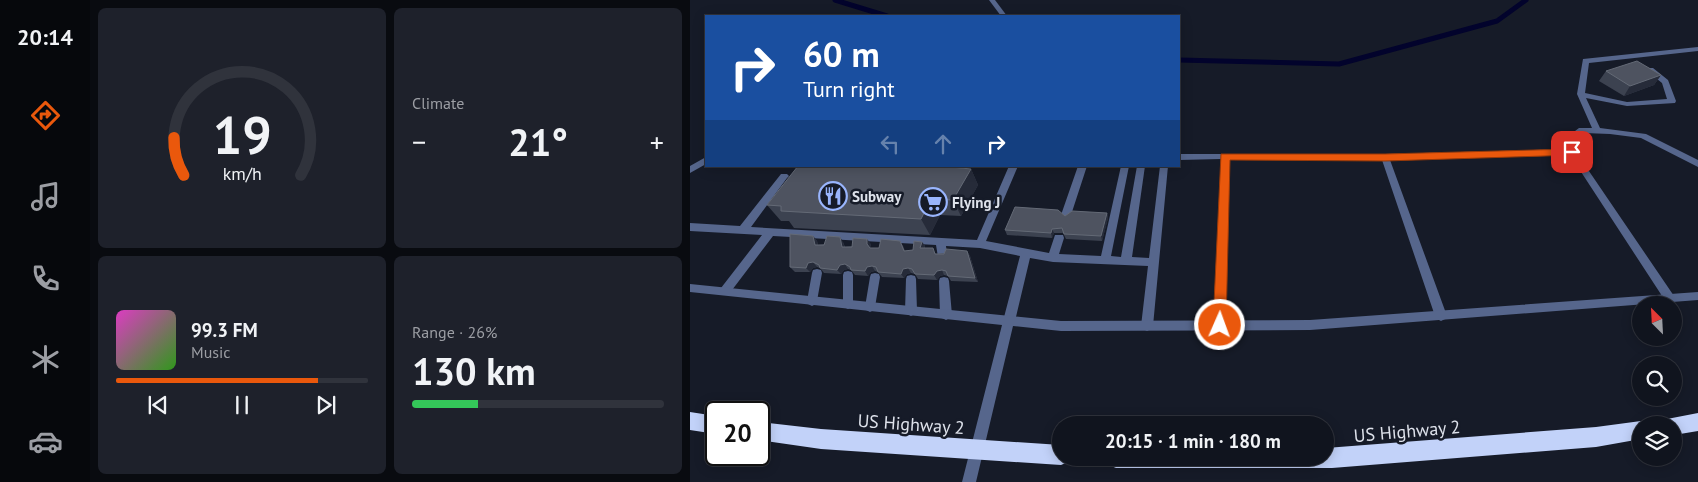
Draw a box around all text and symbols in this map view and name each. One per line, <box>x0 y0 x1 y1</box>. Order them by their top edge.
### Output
text: 20:14 <box>17 23 73 51</box>
text: 60 m <box>803 31 880 77</box>
icon: right <box>720 35 785 100</box>
text: Turn right <box>803 75 895 103</box>
text: Climate <box>412 93 464 113</box>
icon: directions <box>28 98 63 133</box>
text: 19 <box>213 101 271 168</box>
text: 21° <box>508 117 568 166</box>
text: − <box>412 123 426 160</box>
text: + <box>650 123 664 160</box>
icon: left <box>876 130 904 158</box>
icon: ahead <box>929 130 957 158</box>
icon: right <box>982 130 1010 158</box>
pin <box>1551 131 1593 173</box>
icon: arrive <box>1558 138 1586 166</box>
text: km/h <box>222 162 262 185</box>
icon: music <box>28 179 63 214</box>
restaurant icon: Subway <box>818 181 848 211</box>
place label: Subway <box>852 187 902 206</box>
supermarket icon: Flying J <box>918 187 948 217</box>
place label: Flying J <box>952 193 1000 212</box>
icon: phone <box>28 261 63 296</box>
north arrow <box>1632 296 1682 346</box>
map controls <box>1632 296 1682 466</box>
position arrow <box>1193 298 1245 350</box>
text: 99.3 FM <box>191 318 258 342</box>
text: Range · 26% <box>412 322 497 342</box>
icon: climate <box>28 342 63 377</box>
text: Music <box>191 342 231 362</box>
text: 130 km <box>412 346 536 395</box>
button: search <box>1632 356 1682 406</box>
icon: previous <box>144 391 172 419</box>
icon: pause <box>228 391 256 419</box>
icon: next <box>312 391 340 419</box>
speed limit sign: 20 <box>705 401 770 466</box>
street label: US Highway 2 <box>857 409 965 439</box>
street label: US Highway 2 <box>1353 415 1461 447</box>
button: layers <box>1632 416 1682 466</box>
icon: car <box>28 424 63 459</box>
text: 20:15 · 1 min · 180 m <box>1105 429 1281 453</box>

